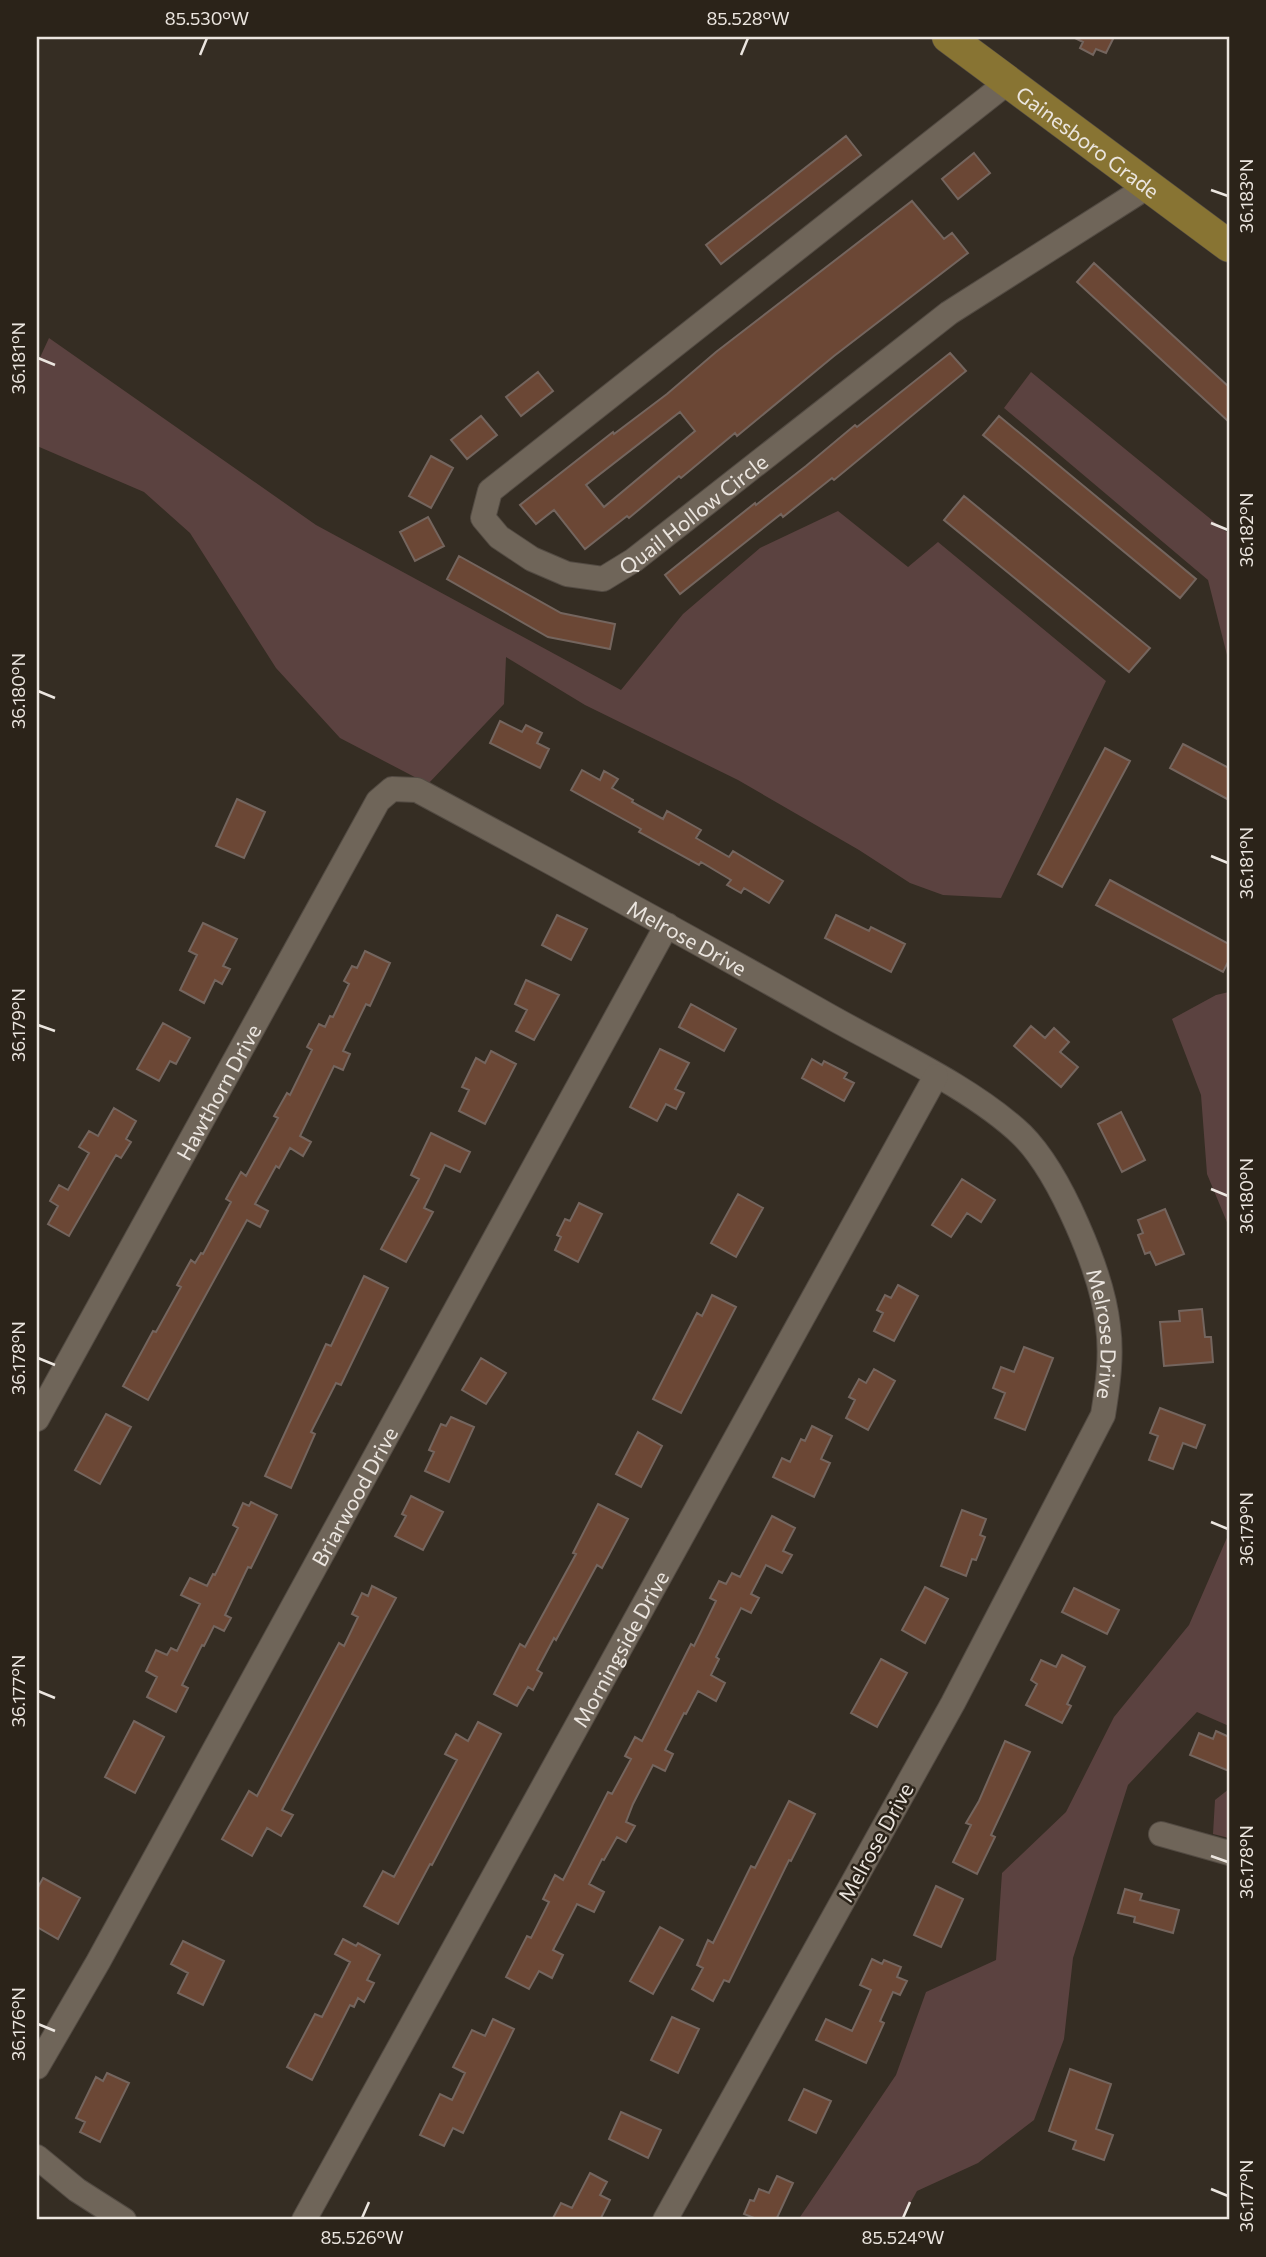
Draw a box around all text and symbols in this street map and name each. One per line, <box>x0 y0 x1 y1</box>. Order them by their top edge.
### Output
text: 85.530°W <box>165 7 249 29</box>
text: 85.528°W <box>706 7 790 29</box>
street label: Gainesboro Grade <box>1012 80 1165 203</box>
text: 36.183°N <box>1235 159 1257 233</box>
text: 36.181°N <box>7 322 29 394</box>
street label: Quail Hollow Circle <box>614 448 772 579</box>
text: 36.182°N <box>1235 493 1257 567</box>
text: 36.180°N <box>7 653 29 729</box>
text: 36.181°N <box>1235 827 1257 899</box>
street label: Melrose Drive <box>623 894 751 980</box>
text: 36.179°N <box>7 988 29 1062</box>
street label: Hawthorn Drive <box>170 1019 265 1164</box>
text: 36.180°N <box>1235 1158 1257 1234</box>
street label: Melrose Drive <box>1082 1265 1122 1401</box>
text: 36.178°N <box>7 1321 29 1395</box>
street label: Briarwood Drive <box>305 1422 402 1570</box>
text: 36.179°N <box>1235 1492 1257 1566</box>
street label: Morningside Drive <box>567 1566 673 1731</box>
text: 36.177°N <box>7 1655 29 1727</box>
street label: Melrose Drive <box>832 1778 918 1906</box>
text: 36.178°N <box>1235 1825 1257 1899</box>
text: 36.176°N <box>7 1987 29 2061</box>
text: 36.177°N <box>1235 2160 1257 2232</box>
text: 85.526°W <box>320 2226 404 2248</box>
text: 85.524°W <box>862 2226 944 2248</box>

